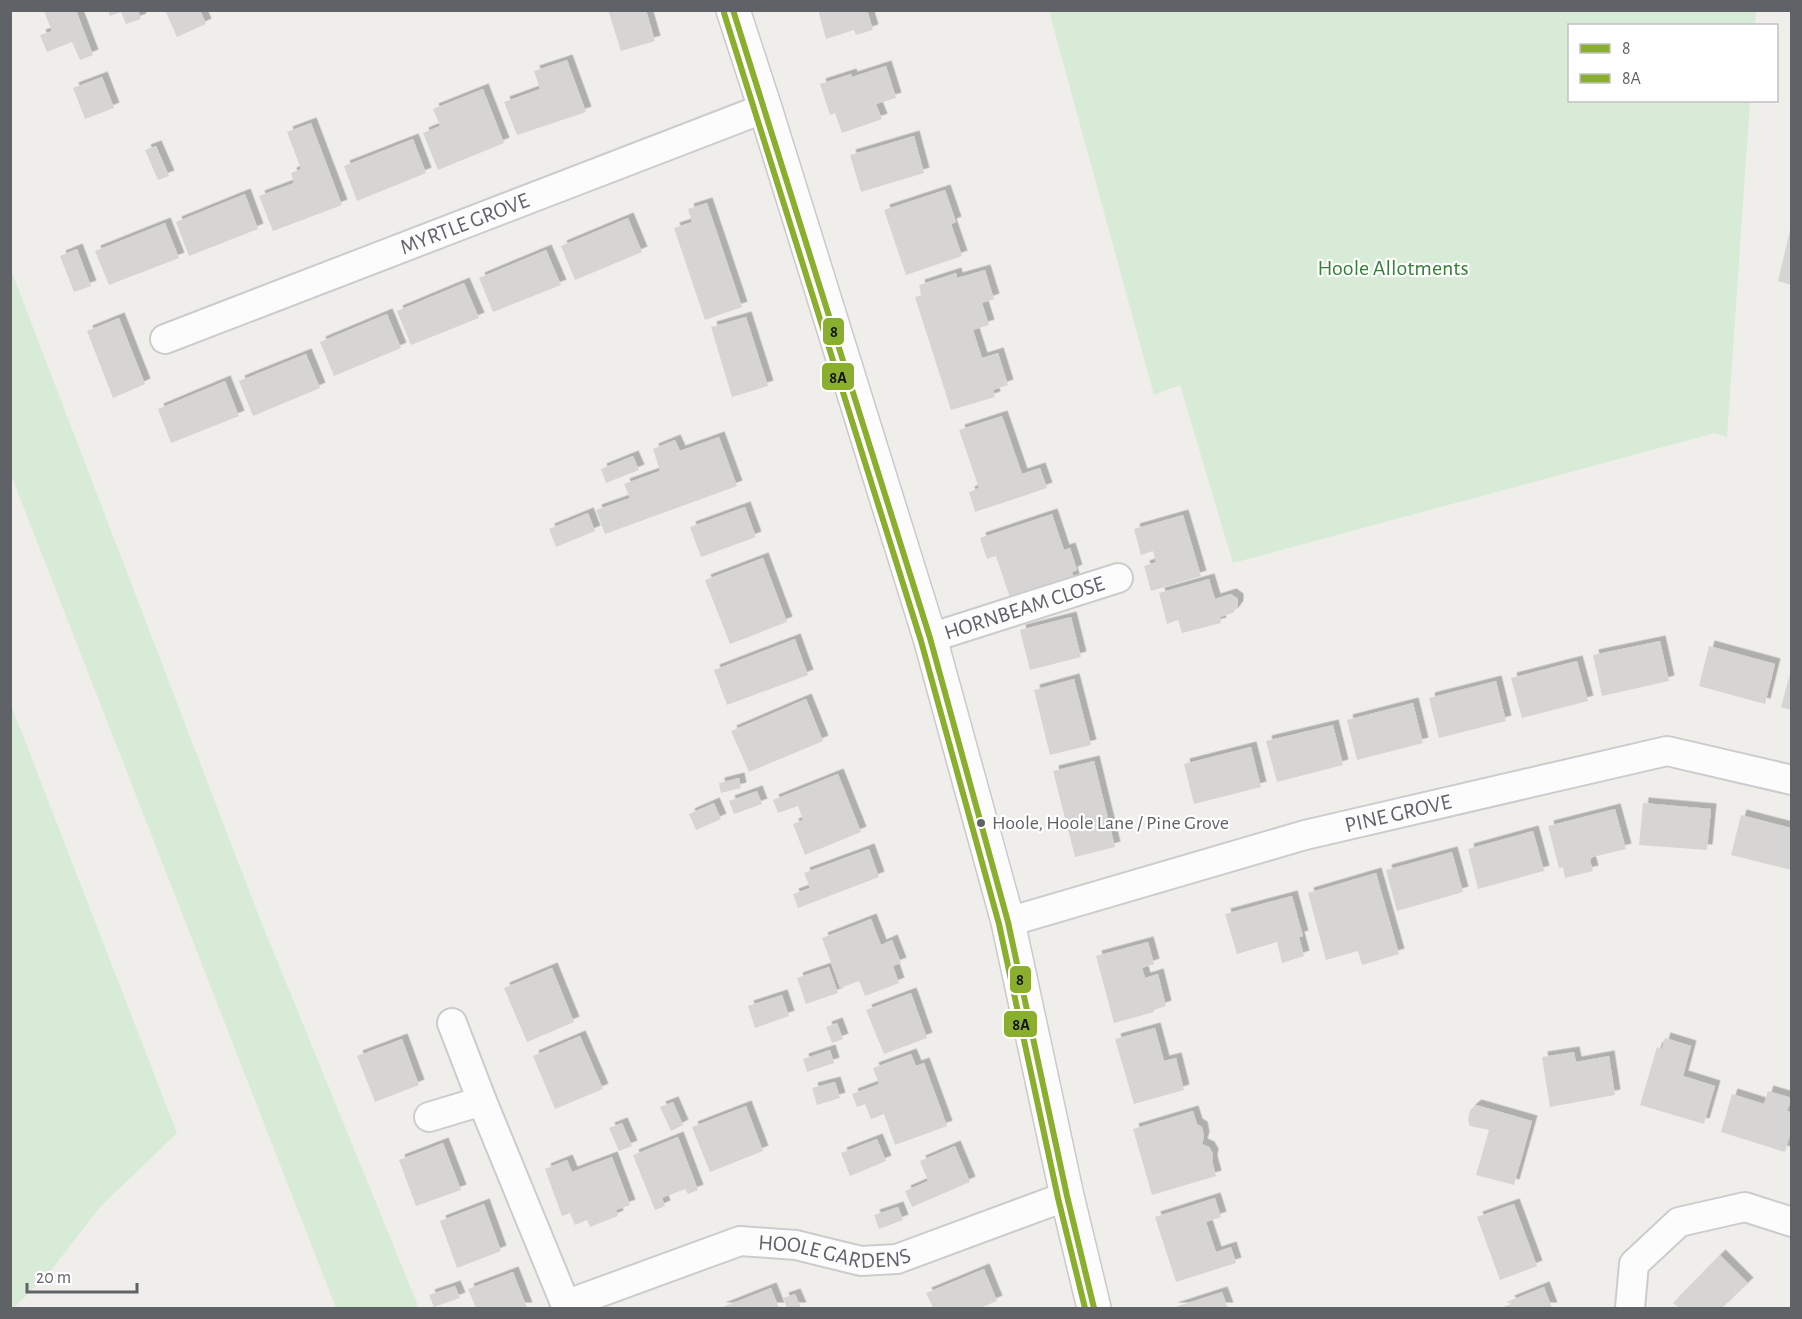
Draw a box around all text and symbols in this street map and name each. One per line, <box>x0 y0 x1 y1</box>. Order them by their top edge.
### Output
legend <box>1568 24 1778 102</box>
text: 8 <box>1622 40 1631 58</box>
text: 8A <box>1622 70 1642 88</box>
street label: MYRTLE GROVE <box>397 189 533 258</box>
park label: Hoole Allotments <box>1317 257 1469 279</box>
line badge: 8 <box>822 317 845 346</box>
text: 8 <box>830 324 838 340</box>
line badge: 8A <box>821 362 855 391</box>
text: 8A <box>829 370 847 386</box>
street label: HORNBEAM CLOSE <box>941 572 1108 644</box>
street label: PINE GROVE <box>1343 790 1454 836</box>
place label: Hoole, Hoole Lane / Pine Grove <box>992 813 1229 833</box>
marker: Hoole, Hoole Lane / Pine Grove <box>975 817 987 829</box>
line badge: 8 <box>1009 965 1032 994</box>
text: 8 <box>1016 972 1024 988</box>
line badge: 8A <box>1003 1010 1038 1038</box>
text: 8A <box>1012 1017 1030 1033</box>
street label: HOOLE GARDENS <box>758 1231 914 1272</box>
scale bar <box>27 1256 136 1294</box>
text: 20 m <box>36 1269 71 1287</box>

